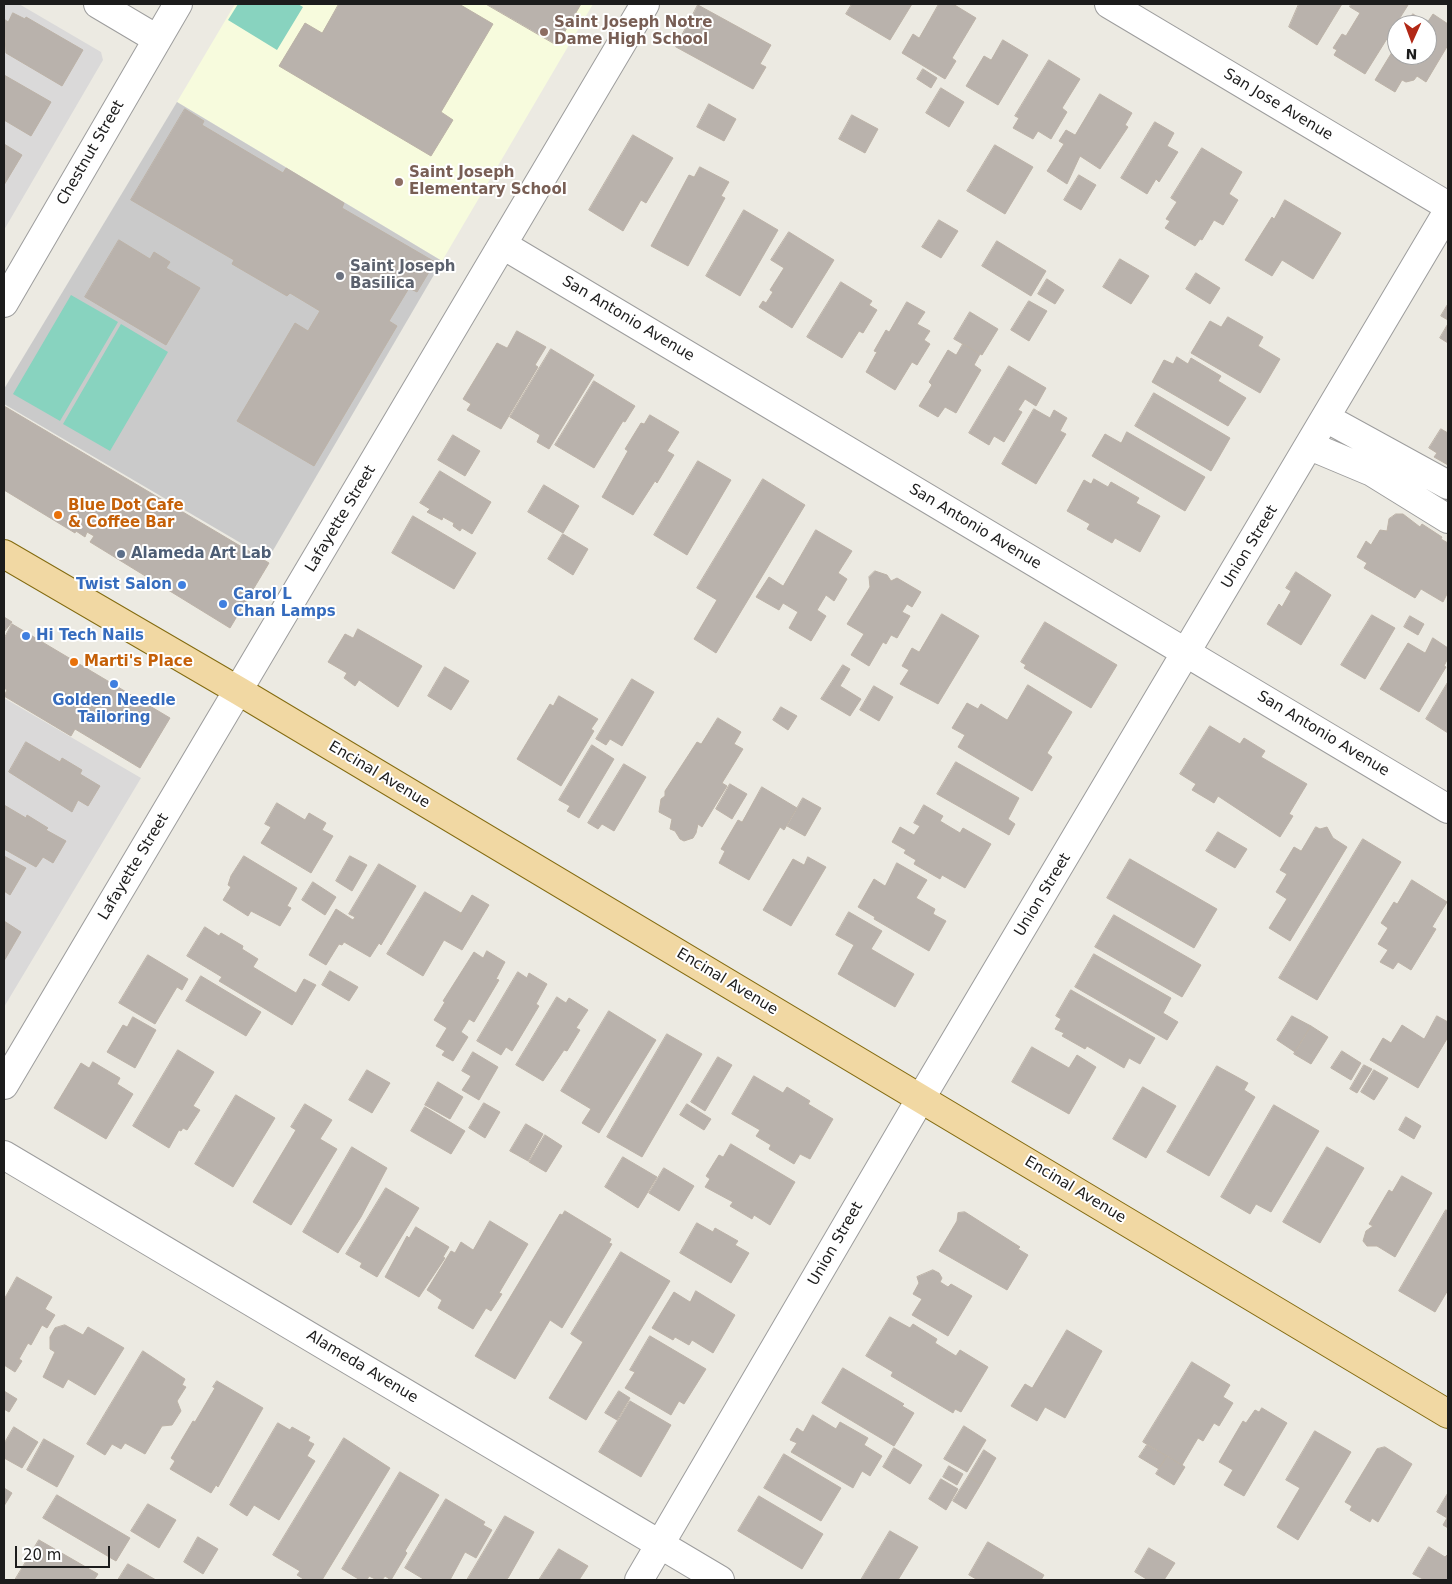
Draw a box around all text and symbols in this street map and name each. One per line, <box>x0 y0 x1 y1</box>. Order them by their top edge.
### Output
place label: Saint Joseph Notre Dame High School <box>554 14 712 49</box>
north arrow <box>1387 15 1437 65</box>
marker: Saint Joseph Notre Dame High School <box>538 26 550 38</box>
text: N <box>1405 46 1418 62</box>
street label: San Jose Avenue <box>1220 65 1336 145</box>
street label: Chestnut Street <box>54 97 128 209</box>
place label: Saint Joseph Elementary School <box>409 164 567 199</box>
marker: Saint Joseph Elementary School <box>393 176 405 188</box>
place label: Saint Joseph Basilica <box>350 258 456 293</box>
marker: Saint Joseph Basilica <box>334 270 346 282</box>
street label: San Antonio Avenue <box>559 272 697 366</box>
street label: Lafayette Street <box>302 462 380 576</box>
street label: San Antonio Avenue <box>906 480 1044 574</box>
place label: Blue Dot Cafe & Coffee Bar <box>68 497 184 532</box>
street label: Union Street <box>1218 502 1282 592</box>
marker: Blue Dot Cafe & Coffee Bar <box>52 509 64 521</box>
place label: Alameda Art Lab <box>131 545 272 563</box>
marker: Alameda Art Lab <box>115 548 127 560</box>
place label: Twist Salon <box>76 576 172 594</box>
marker: Twist Salon <box>176 579 188 591</box>
place label: Carol L Chan Lamps <box>233 586 336 621</box>
marker: Carol L Chan Lamps <box>217 598 229 610</box>
place label: Hi Tech Nails <box>36 627 144 645</box>
marker: Hi Tech Nails <box>20 630 32 642</box>
place label: Marti's Place <box>84 653 193 671</box>
marker: Marti's Place <box>68 656 80 668</box>
marker: Golden Needle Tailoring <box>108 678 120 690</box>
street label: San Antonio Avenue <box>1254 687 1392 781</box>
place label: Golden Needle Tailoring <box>52 692 176 727</box>
street label: Encinal Avenue <box>325 738 433 812</box>
street label: Lafayette Street <box>95 810 173 924</box>
street label: Union Street <box>1011 850 1075 940</box>
street label: Encinal Avenue <box>673 945 781 1019</box>
street label: Encinal Avenue <box>1021 1153 1129 1227</box>
street label: Union Street <box>805 1199 867 1289</box>
street label: Alameda Avenue <box>303 1327 421 1407</box>
scale bar <box>18 1536 112 1568</box>
text: 20 m <box>23 1546 61 1564</box>

